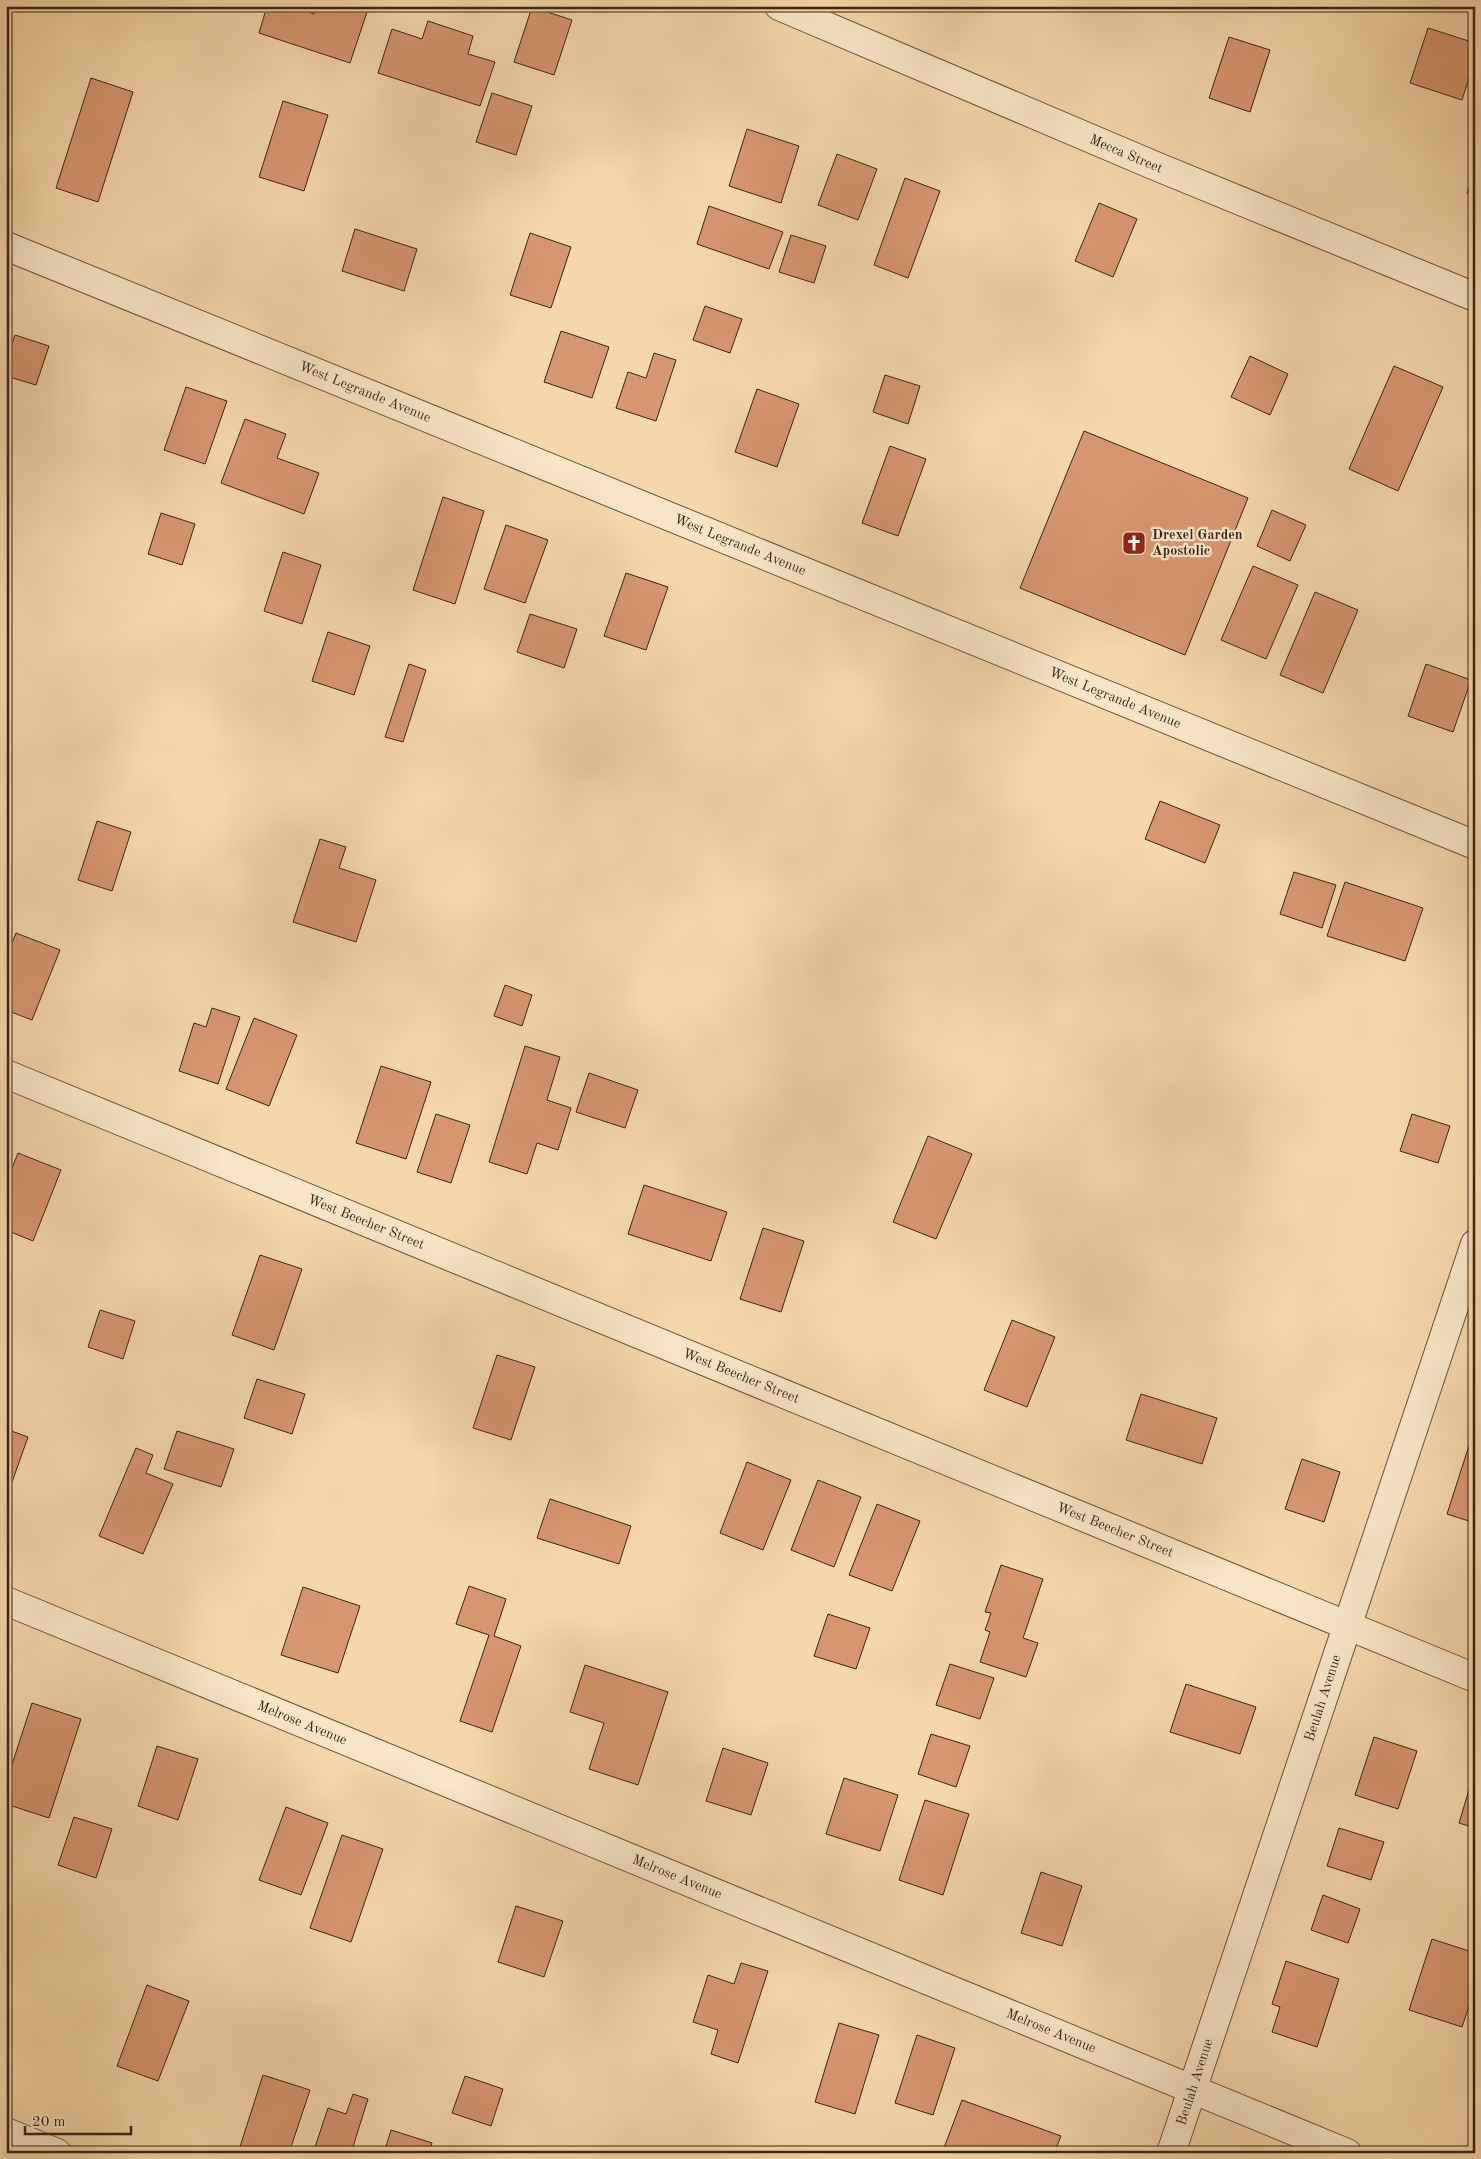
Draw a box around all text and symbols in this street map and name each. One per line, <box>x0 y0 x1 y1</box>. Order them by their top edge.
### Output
street label: Mecca Street <box>1087 132 1165 176</box>
street label: West Legrande Avenue <box>297 359 433 425</box>
street label: West Legrande Avenue <box>672 512 808 578</box>
place label: Drexel Garden Apostolic <box>1152 528 1243 558</box>
church icon: Drexel Garden Apostolic <box>1121 530 1147 556</box>
street label: West Legrande Avenue <box>1047 665 1183 731</box>
street label: West Beecher Street <box>306 1192 426 1252</box>
street label: West Beecher Street <box>681 1346 801 1406</box>
street label: West Beecher Street <box>1055 1500 1175 1560</box>
street label: Beulah Avenue <box>1302 1653 1344 1743</box>
street label: Melrose Avenue <box>255 1699 349 1747</box>
street label: Melrose Avenue <box>630 1853 724 1901</box>
street label: Melrose Avenue <box>1004 2007 1098 2055</box>
street label: Beulah Avenue <box>1174 2037 1216 2127</box>
scale bar <box>25 2104 131 2136</box>
text: 20 m <box>32 2115 66 2130</box>

